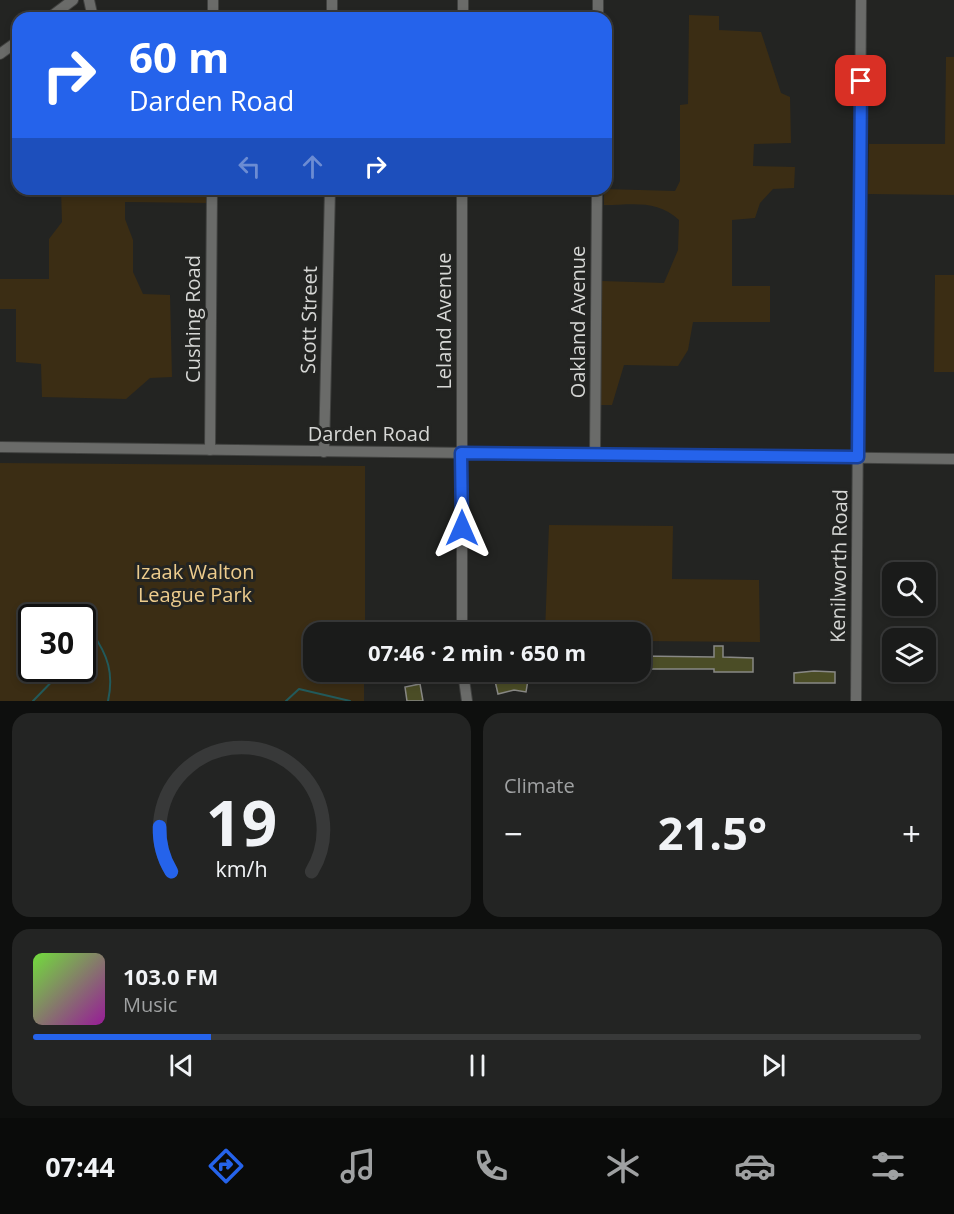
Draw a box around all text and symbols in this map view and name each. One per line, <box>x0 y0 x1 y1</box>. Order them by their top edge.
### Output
text: 60 m <box>129 28 229 85</box>
icon: right <box>30 36 108 114</box>
pin <box>835 55 886 106</box>
icon: arrive <box>844 64 877 97</box>
text: Darden Road <box>129 82 294 119</box>
icon: left <box>233 150 266 183</box>
icon: ahead <box>296 150 329 183</box>
icon: right <box>359 150 392 183</box>
street label: Oakland Avenue <box>564 246 591 398</box>
street label: Leland Avenue <box>430 252 457 390</box>
street label: Cushing Road <box>179 255 206 383</box>
street label: Scott Street <box>294 266 323 374</box>
street label: Darden Road <box>308 420 430 447</box>
street label: Kenilworth Road <box>824 489 853 643</box>
position arrow <box>430 496 494 560</box>
park label: Izaak Walton League Park <box>136 558 254 608</box>
map controls <box>882 562 936 682</box>
button: search <box>882 562 936 616</box>
speed limit sign: 30 <box>18 604 96 682</box>
button: layers <box>882 628 936 682</box>
text: 07:46 · 2 min · 650 m <box>368 637 586 667</box>
text: Climate <box>504 772 575 799</box>
text: 19 <box>206 779 277 864</box>
text: 21.5° <box>658 802 767 863</box>
text: − <box>504 811 523 856</box>
text: + <box>902 811 921 856</box>
text: km/h <box>215 854 268 883</box>
text: 103.0 FM <box>123 961 218 991</box>
text: Music <box>123 991 177 1018</box>
icon: previous <box>165 1049 198 1082</box>
icon: pause <box>461 1049 494 1082</box>
icon: next <box>757 1049 790 1082</box>
icon: directions <box>205 1145 247 1187</box>
icon: music <box>337 1145 379 1187</box>
icon: phone <box>470 1145 512 1187</box>
icon: climate <box>602 1145 644 1187</box>
icon: car <box>734 1145 776 1187</box>
icon: filters <box>867 1145 909 1187</box>
text: 07:44 <box>45 1148 115 1185</box>

